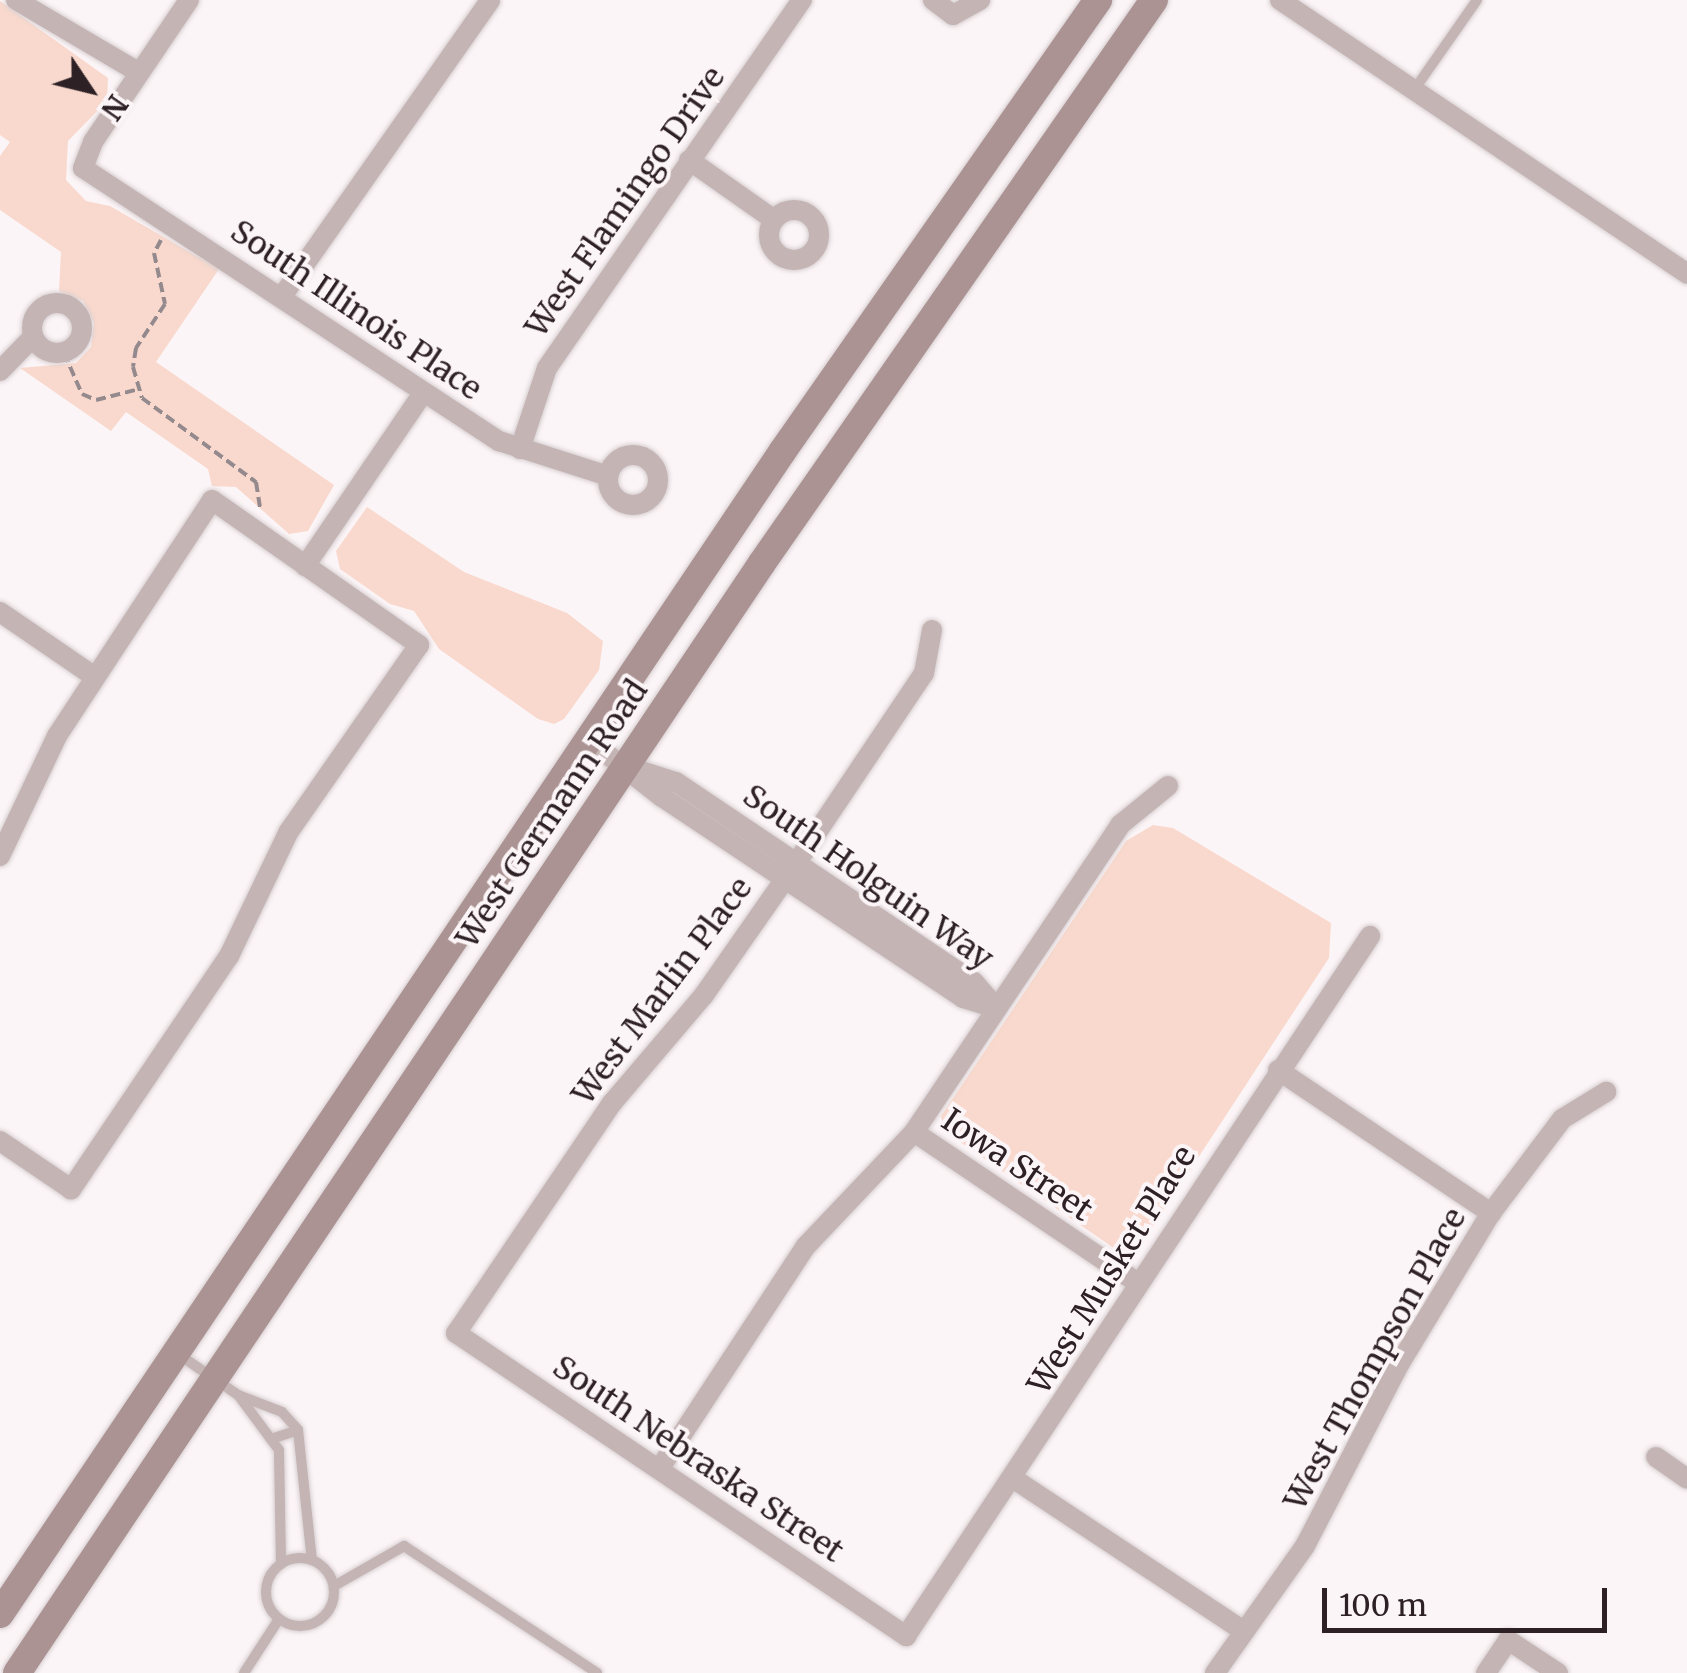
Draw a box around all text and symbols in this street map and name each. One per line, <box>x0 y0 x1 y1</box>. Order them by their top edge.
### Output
north arrow <box>40 40 140 140</box>
street label: West Flamingo Drive <box>517 59 733 345</box>
text: N <box>93 88 136 127</box>
street label: South Illinois Place <box>223 212 489 408</box>
street label: West Germann Road <box>448 673 656 955</box>
street label: South Holguin Way <box>736 776 1000 978</box>
street label: West Marlin Place <box>564 870 760 1112</box>
street label: Iowa Street <box>935 1101 1099 1229</box>
street label: West Musket Place <box>1020 1139 1204 1401</box>
street label: West Thompson Place <box>1276 1201 1474 1517</box>
street label: South Nebraska Street <box>545 1347 851 1571</box>
scale bar <box>1327 1568 1612 1630</box>
text: 100 m <box>1339 1586 1427 1624</box>

